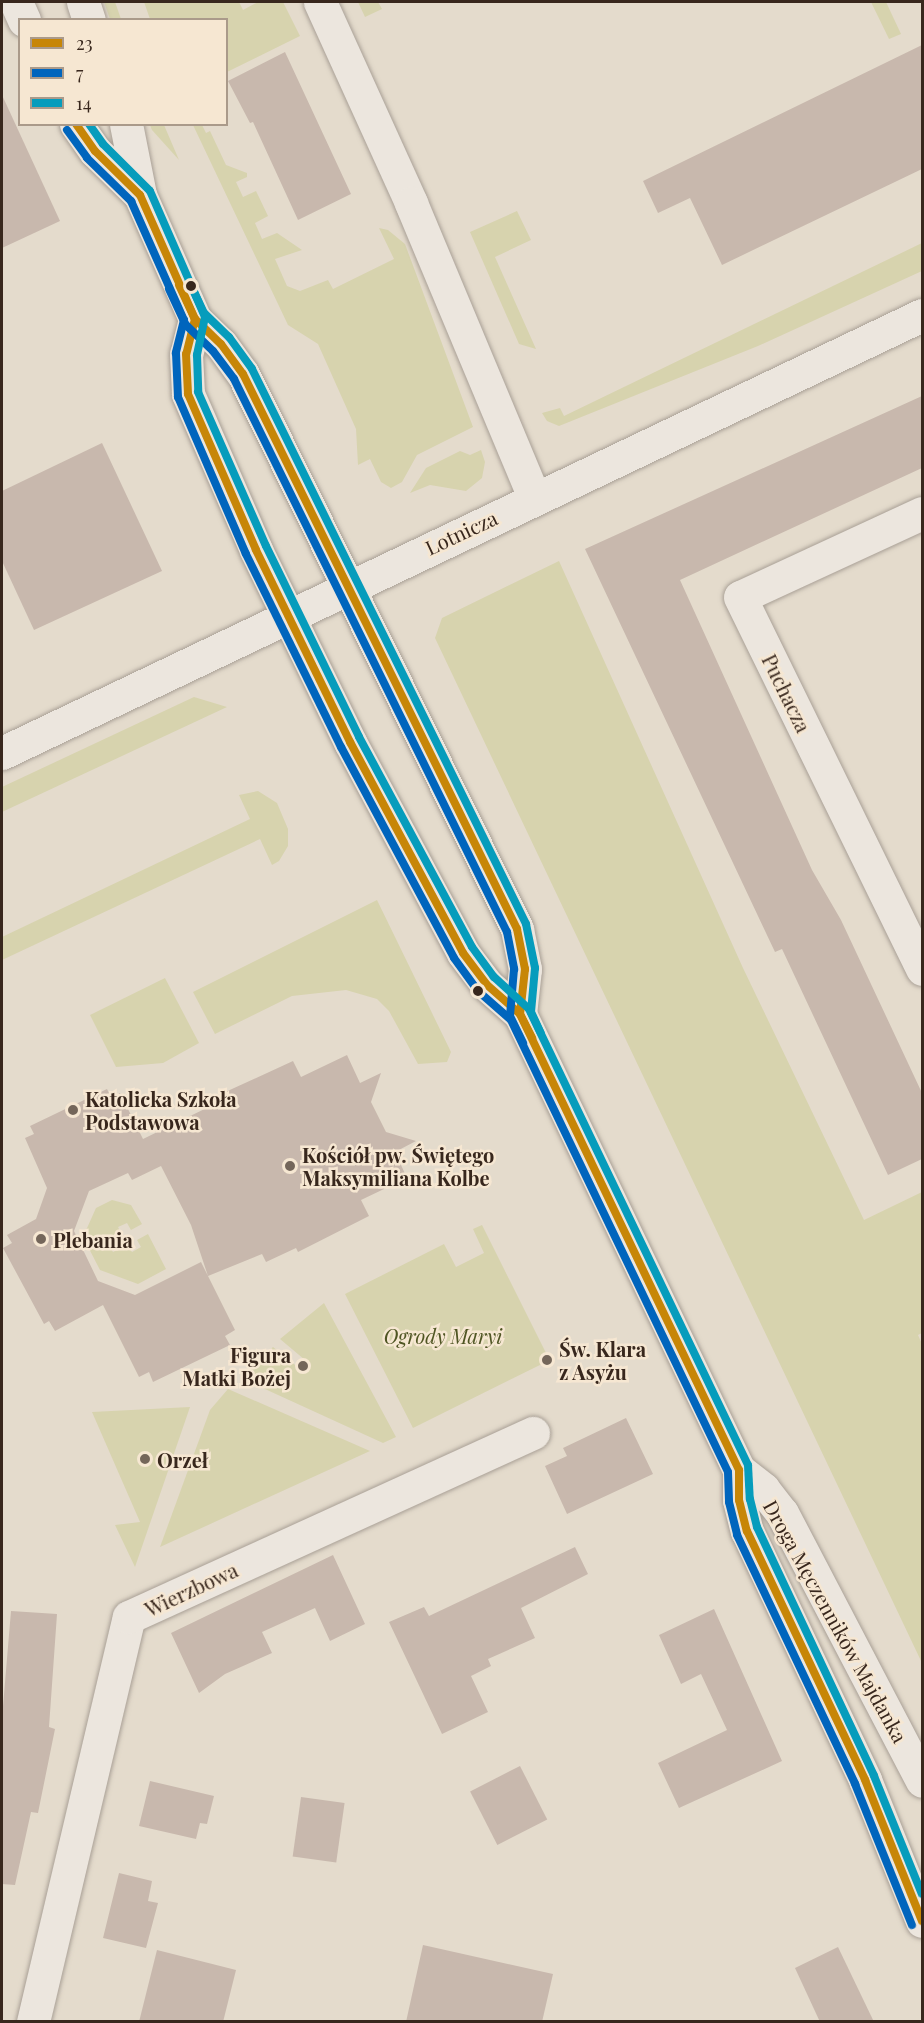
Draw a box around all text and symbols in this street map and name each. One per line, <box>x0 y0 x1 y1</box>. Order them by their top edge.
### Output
legend <box>18 18 228 126</box>
text: 23 <box>76 31 93 55</box>
text: 7 <box>76 61 83 85</box>
text: 14 <box>76 91 92 115</box>
unlabelled marker <box>185 280 197 292</box>
street label: Lotnicza <box>421 505 501 559</box>
street label: Puchacza <box>758 650 816 736</box>
unlabelled marker <box>472 985 484 997</box>
place label: Katolicka Szkoła Podstawowa <box>85 1086 237 1133</box>
marker: Katolicka Szkoła Podstawowa <box>66 1103 80 1117</box>
place label: Kościół pw. Świętego Maksymiliana Kolbe <box>302 1142 494 1189</box>
marker: Kościół pw. Świętego Maksymiliana Kolbe <box>283 1159 297 1173</box>
place label: Plebania <box>53 1227 133 1251</box>
marker: Plebania <box>34 1232 48 1246</box>
park label: Ogrody Maryi <box>384 1323 502 1347</box>
place label: Św. Klara z Asyżu <box>559 1336 646 1383</box>
place label: Figura Matki Bożej <box>182 1342 291 1389</box>
marker: Św. Klara z Asyżu <box>540 1353 554 1367</box>
marker: Figura Matki Bożej <box>296 1359 310 1373</box>
place label: Orzeł <box>157 1447 208 1471</box>
marker: Orzeł <box>138 1452 152 1466</box>
street label: Droga Męczenników Majdanka <box>759 1495 913 1747</box>
street label: Wierzbowa <box>141 1557 241 1621</box>

